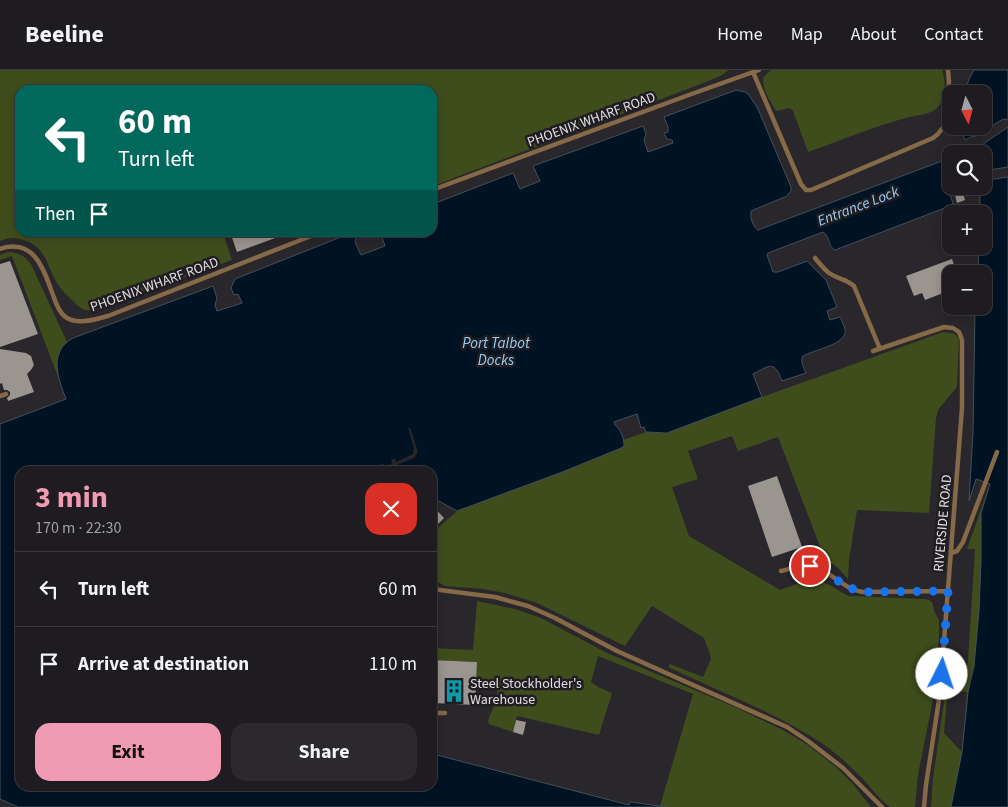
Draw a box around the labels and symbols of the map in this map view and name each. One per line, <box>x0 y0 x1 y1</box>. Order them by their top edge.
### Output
north arrow <box>942 85 992 135</box>
street label: PHOENIX WHARF ROAD <box>524 87 658 152</box>
water label: Entrance Lock <box>814 181 903 232</box>
street label: PHOENIX WHARF ROAD <box>87 252 221 317</box>
water label: Port Talbot Docks <box>462 333 531 371</box>
street label: RIVERSIDE ROAD <box>929 474 957 572</box>
pin <box>789 545 831 587</box>
position arrow <box>915 647 967 699</box>
place label: Steel Stockholder's Warehouse <box>470 674 582 710</box>
building icon: Steel Stockholder's Warehouse <box>441 678 467 704</box>

